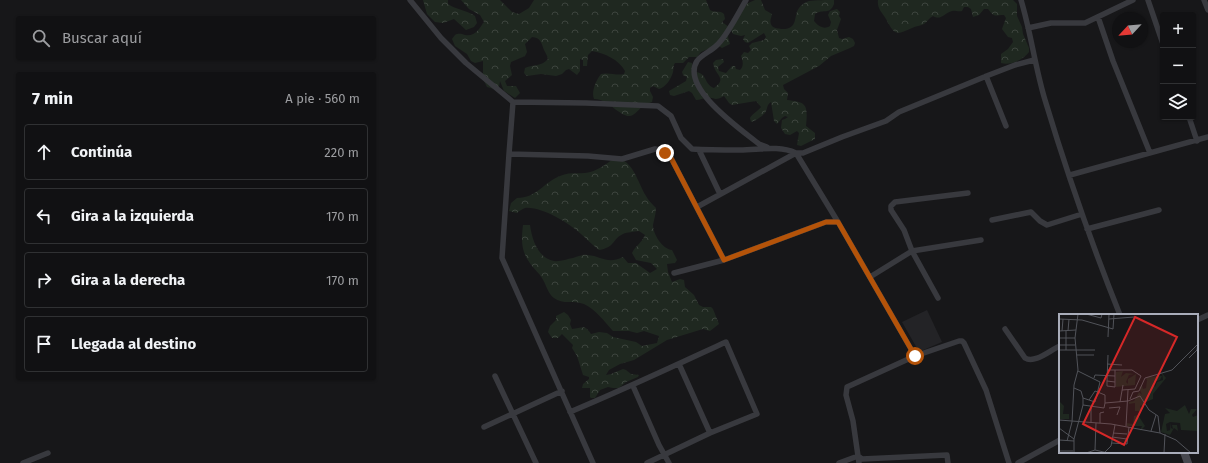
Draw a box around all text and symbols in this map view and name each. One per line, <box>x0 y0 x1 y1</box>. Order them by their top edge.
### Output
north arrow <box>1112 12 1148 48</box>
map controls <box>1160 12 1196 120</box>
button: + <box>1160 12 1196 48</box>
search box <box>16 16 376 60</box>
icon: search <box>30 27 52 49</box>
text: Buscar aquí <box>62 29 142 47</box>
button: − <box>1160 48 1196 84</box>
button: layers <box>1160 84 1196 120</box>
text: 7 min <box>32 88 73 109</box>
text: A pie · 560 m <box>285 91 360 106</box>
icon: ahead <box>33 141 55 163</box>
text: Continúa <box>71 143 132 161</box>
route end <box>656 144 674 162</box>
text: 220 m <box>324 145 359 160</box>
icon: left <box>33 205 55 227</box>
text: Gira a la izquierda <box>71 207 194 225</box>
text: 170 m <box>326 209 359 224</box>
icon: right <box>33 269 55 291</box>
text: Gira a la derecha <box>71 271 185 289</box>
text: 170 m <box>326 273 359 288</box>
inset map <box>1059 314 1198 453</box>
icon: arrive <box>33 333 55 355</box>
text: Llegada al destino <box>71 335 196 353</box>
route start <box>906 347 924 365</box>

